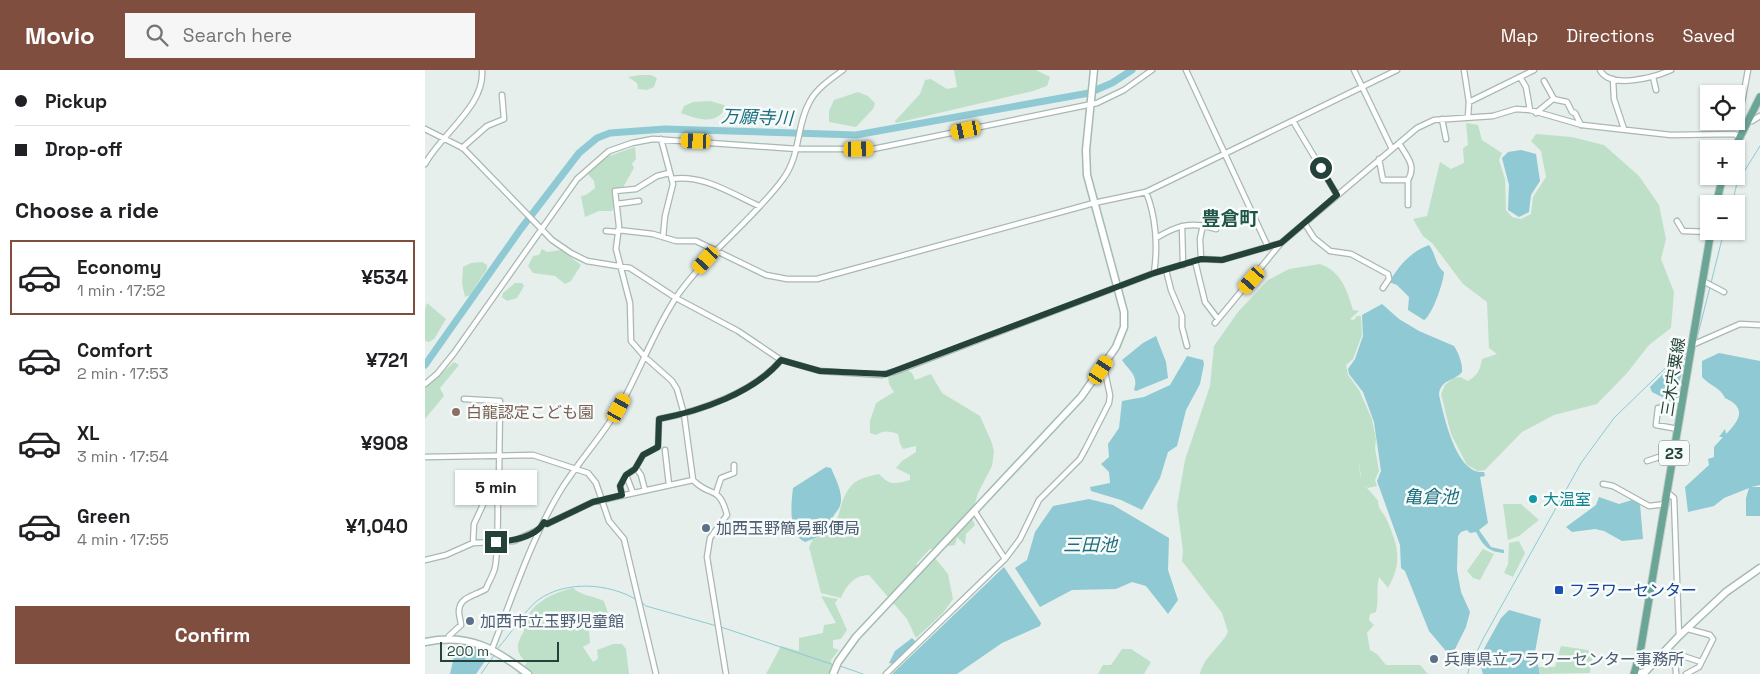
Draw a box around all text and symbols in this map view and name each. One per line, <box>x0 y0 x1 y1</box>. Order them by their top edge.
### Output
search box <box>125 13 475 58</box>
text: Movio <box>25 20 95 51</box>
icon: search <box>143 21 171 49</box>
text: Search here <box>183 23 292 48</box>
text: Map <box>1501 24 1538 47</box>
text: Directions <box>1566 24 1655 47</box>
text: Saved <box>1683 24 1735 47</box>
map controls <box>1700 85 1745 240</box>
button: locate <box>1700 85 1745 130</box>
text: Pickup <box>45 89 107 114</box>
water label: 万願寺川 <box>721 104 795 130</box>
car <box>949 120 982 140</box>
car <box>680 133 711 149</box>
text: Drop-off <box>45 137 123 162</box>
button: + <box>1700 140 1745 185</box>
car <box>843 141 874 157</box>
route start <box>1310 157 1332 179</box>
button: − <box>1700 195 1745 240</box>
text: Choose a ride <box>15 196 159 224</box>
district label: 豊倉町 <box>1201 206 1259 231</box>
car <box>690 244 721 276</box>
icon: car <box>17 255 62 300</box>
text: Economy <box>77 255 161 280</box>
car <box>1236 264 1267 296</box>
text: ¥534 <box>361 265 408 290</box>
text: 1 min · 17:52 <box>77 280 165 301</box>
street label: 三木宍粟線 <box>1656 336 1690 418</box>
icon: car <box>17 338 62 383</box>
text: Comfort <box>77 338 153 363</box>
text: ¥721 <box>366 348 408 373</box>
car <box>1086 353 1115 387</box>
text: 2 min · 17:53 <box>77 363 168 384</box>
car <box>605 391 632 425</box>
place label: 白龍認定こども園 <box>466 402 594 423</box>
marker: 白龍認定こども園 <box>450 406 462 418</box>
icon: car <box>17 421 62 466</box>
text: XL <box>77 421 100 446</box>
text: ¥908 <box>361 431 408 456</box>
road number: 23 <box>1659 440 1689 466</box>
text: 3 min · 17:54 <box>77 446 169 467</box>
callout: 5 min <box>455 470 537 504</box>
text: 5 min <box>475 477 517 498</box>
water label: 亀倉池 <box>1404 485 1460 508</box>
place label: 大温室 <box>1543 489 1591 510</box>
marker: 大温室 <box>1527 493 1539 505</box>
icon: car <box>17 504 62 549</box>
text: Green <box>77 504 130 529</box>
text: ¥1,040 <box>346 514 408 539</box>
place label: 加西玉野簡易郵便局 <box>716 518 860 539</box>
marker: 加西玉野簡易郵便局 <box>700 522 712 534</box>
text: 4 min · 17:55 <box>77 529 169 550</box>
route end <box>485 531 507 553</box>
water label: 三田池 <box>1063 533 1119 556</box>
place label: フラワーセンター <box>1569 580 1697 601</box>
marker: フラワーセンター <box>1553 584 1565 596</box>
button: Confirm <box>15 606 410 664</box>
place label: 加西市立玉野児童館 <box>480 611 624 632</box>
marker: 加西市立玉野児童館 <box>464 615 476 627</box>
scale bar <box>440 639 559 662</box>
text: 200 m <box>447 642 489 660</box>
place label: 兵庫県立フラワーセンター事務所 <box>1444 649 1684 670</box>
marker: 兵庫県立フラワーセンター事務所 <box>1428 653 1440 665</box>

